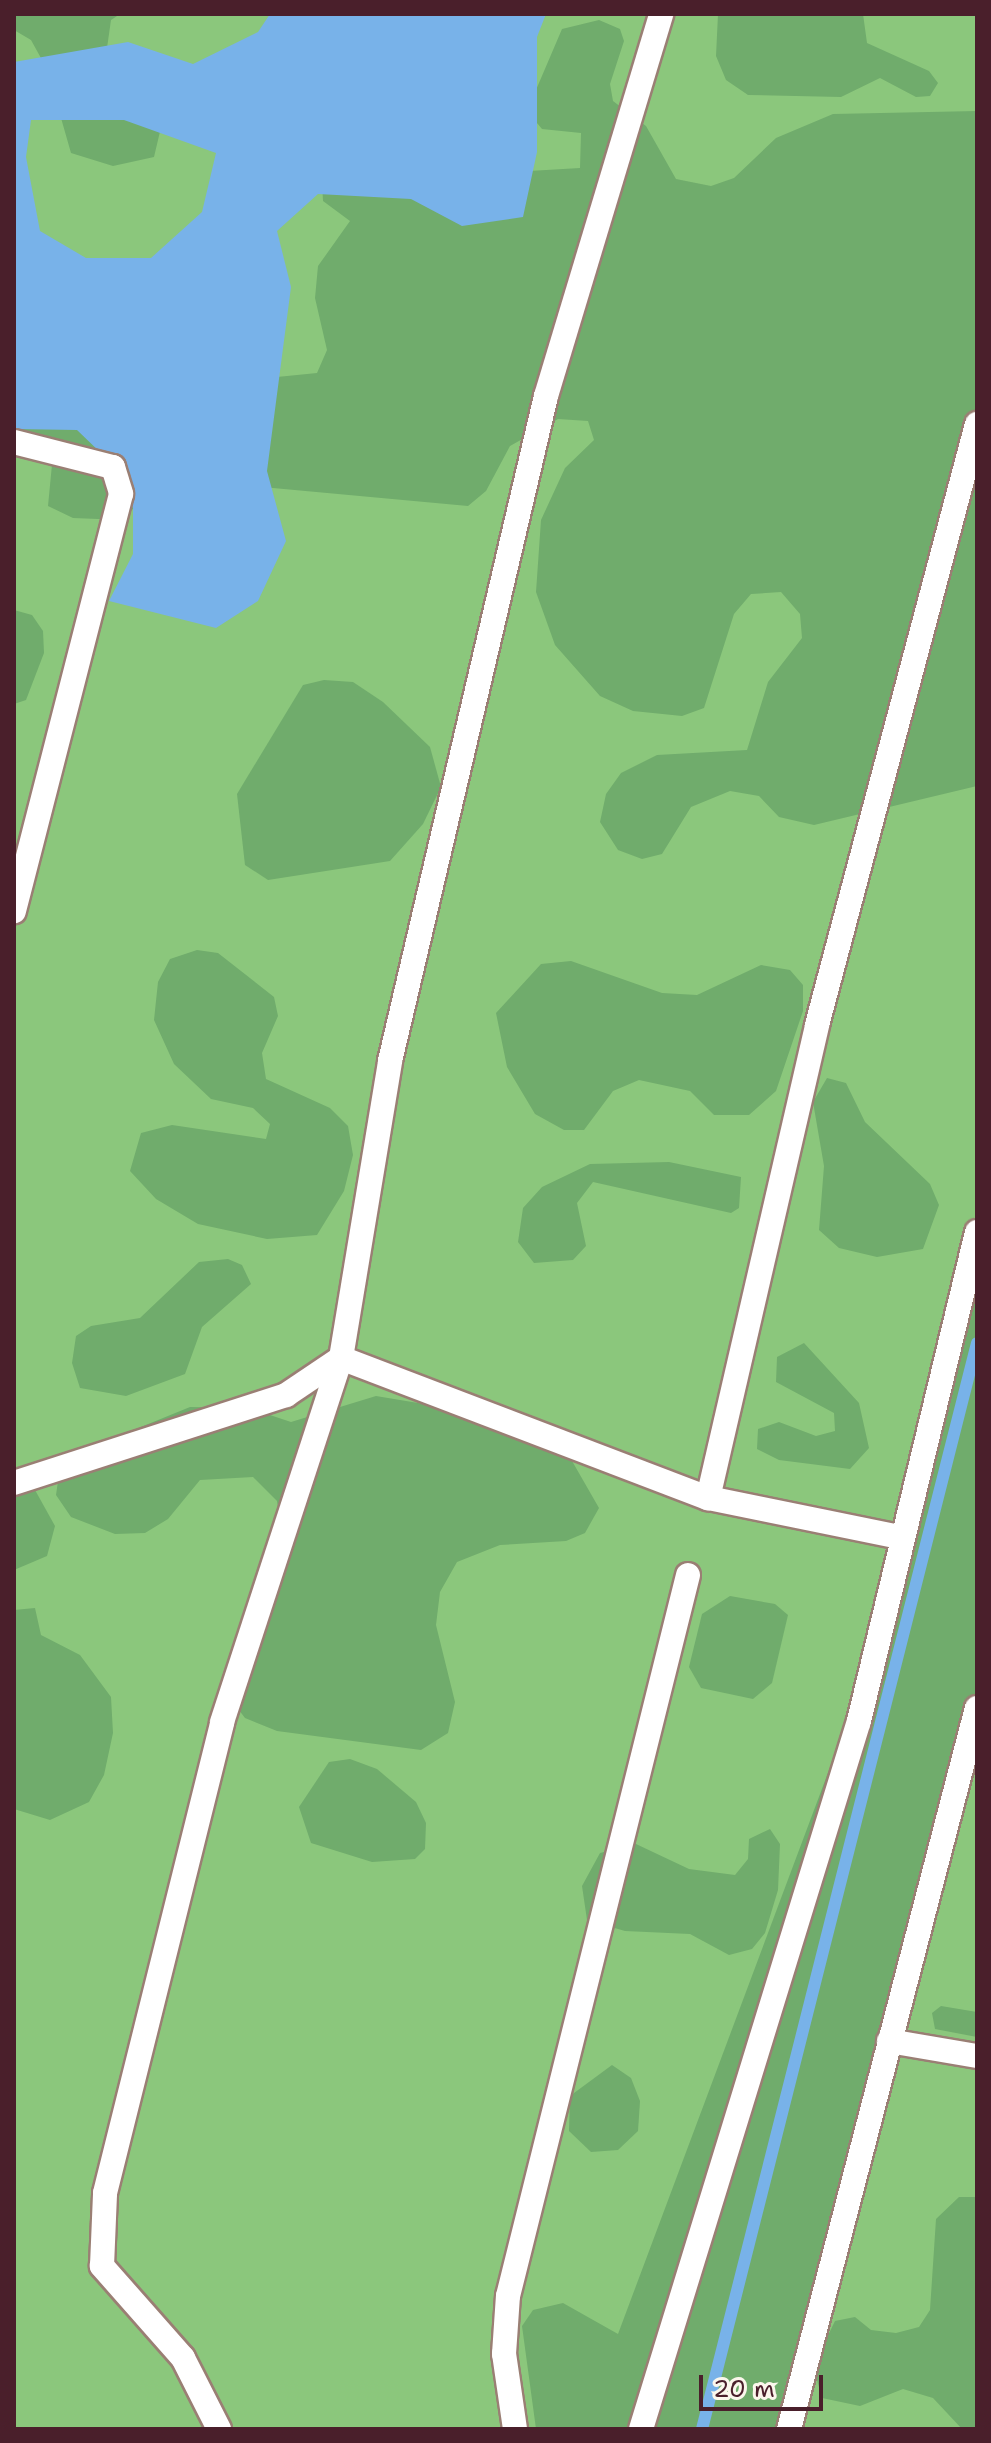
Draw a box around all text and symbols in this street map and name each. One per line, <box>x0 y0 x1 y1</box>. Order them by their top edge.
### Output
scale bar <box>703 2359 827 2409</box>
text: 20 m <box>713 2373 775 2405</box>

